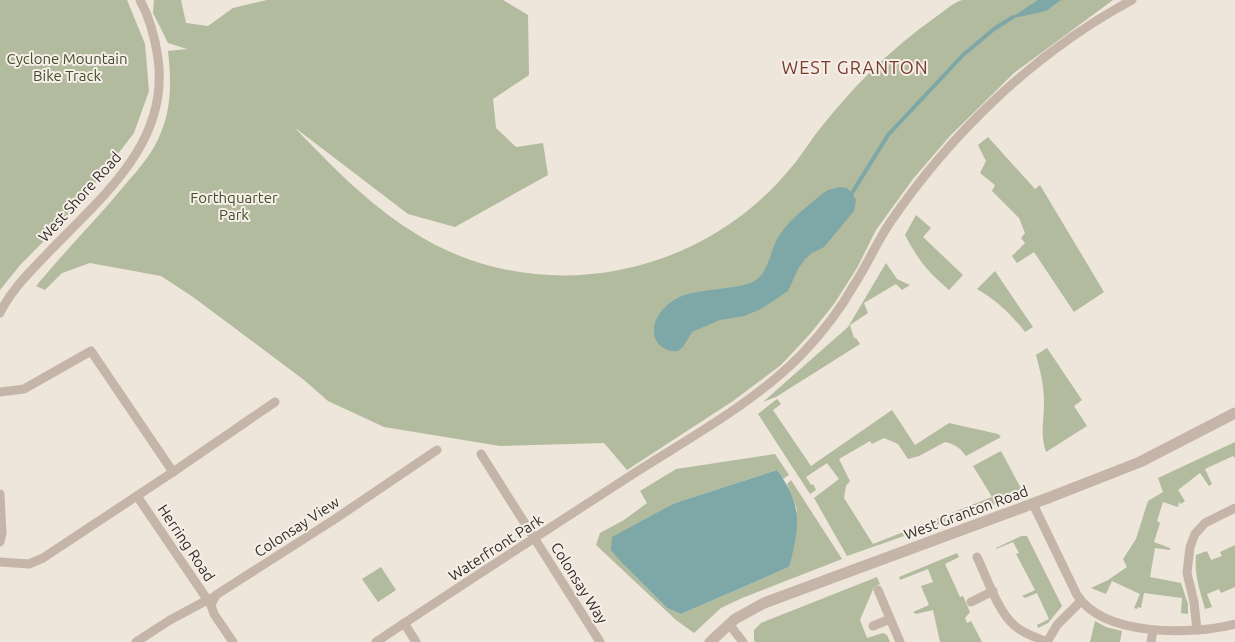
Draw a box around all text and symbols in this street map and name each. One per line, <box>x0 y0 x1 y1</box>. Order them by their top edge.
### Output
park label: Cyclone Mountain Bike Track <box>6 50 128 84</box>
district label: WEST GRANTON <box>782 57 929 77</box>
street label: West Shore Road <box>35 148 124 245</box>
park label: Forthquarter Park <box>190 189 278 223</box>
street label: West Granton Road <box>901 482 1030 543</box>
street label: Colonsay View <box>251 493 343 560</box>
street label: Herring Road <box>154 501 218 584</box>
street label: Waterfront Park <box>445 511 546 584</box>
street label: Colonsay Way <box>548 539 611 627</box>

